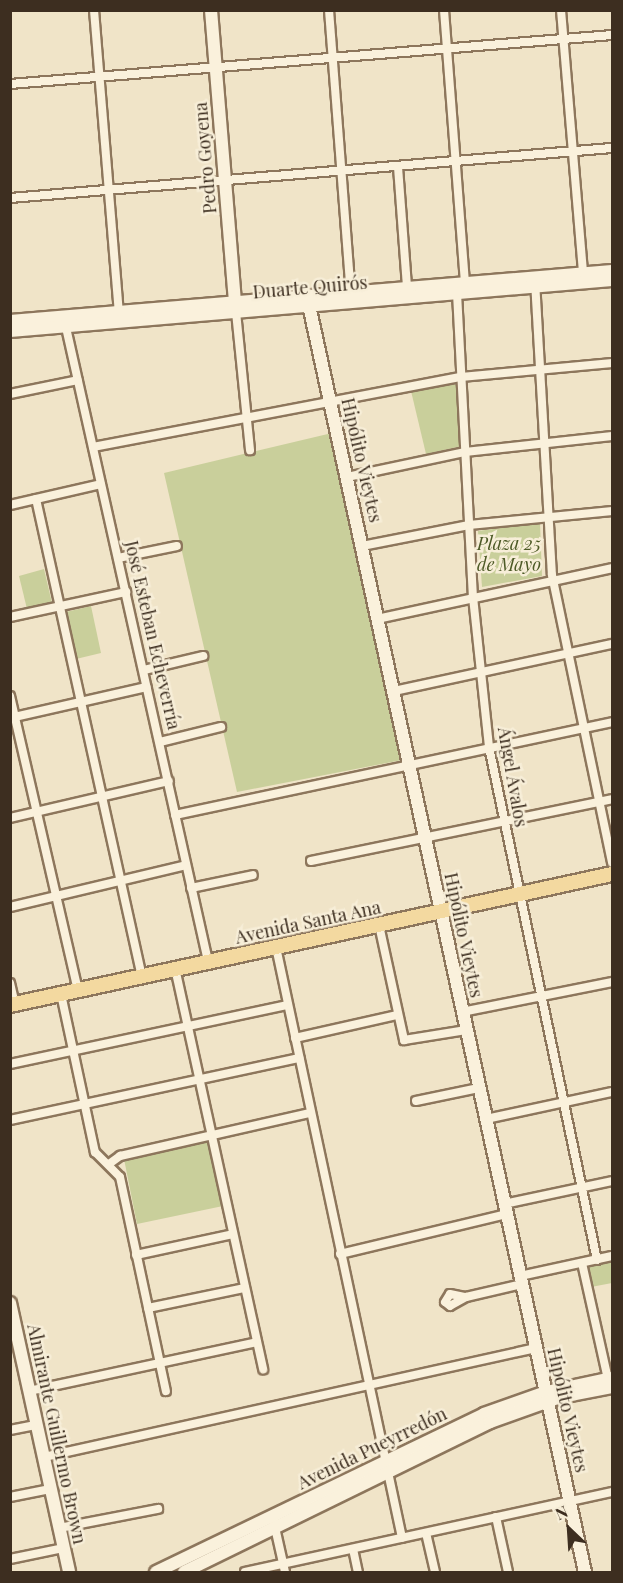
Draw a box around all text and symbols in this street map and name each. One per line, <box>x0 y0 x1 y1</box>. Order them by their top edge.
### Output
street label: Pedro Goyena <box>189 101 221 215</box>
street label: Duarte Quirós <box>252 271 368 303</box>
street label: Hipólito Vieytes <box>337 395 387 525</box>
park label: Plaza 25 de Mayo <box>477 533 541 576</box>
street label: José Esteban Echeverría <box>121 538 185 732</box>
street label: Ángel Ávalos <box>494 725 532 829</box>
street label: Hipólito Vieytes <box>440 870 488 1000</box>
street label: Avenida Santa Ana <box>233 896 383 948</box>
street label: Almirante Guillermo Brown <box>23 1322 91 1546</box>
street label: Hipólito Vieytes <box>543 1345 593 1475</box>
street label: Avenida Pueyrredón <box>294 1402 450 1494</box>
north arrow <box>539 1499 599 1559</box>
text: N <box>552 1500 571 1524</box>

